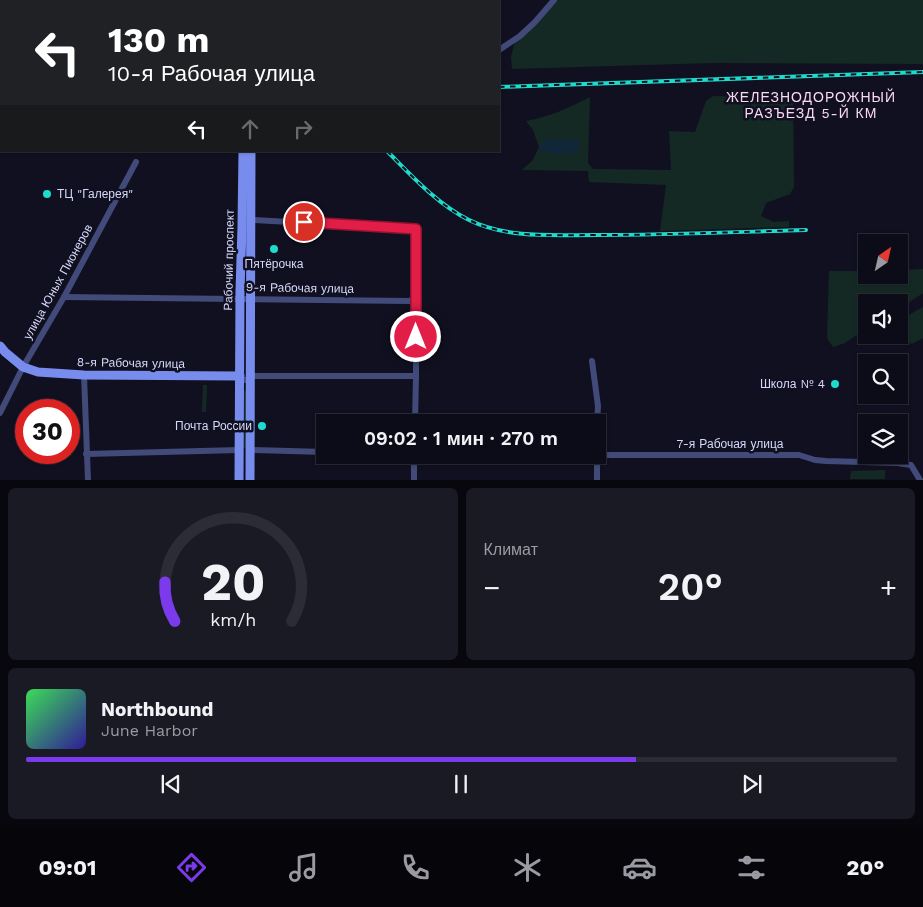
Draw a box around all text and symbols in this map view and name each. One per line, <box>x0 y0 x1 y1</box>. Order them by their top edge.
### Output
text: 130 m <box>108 19 209 61</box>
icon: left <box>25 20 90 85</box>
text: 10-я Рабочая улица <box>108 61 315 86</box>
district label: ЖЕЛЕЗНОДОРОЖНЫЙ РАЗЪЕЗД 5-Й КМ <box>726 88 896 121</box>
icon: left <box>183 115 211 143</box>
icon: ahead <box>236 115 264 143</box>
icon: right <box>289 115 317 143</box>
place label: ТЦ "Галерея" <box>57 187 133 201</box>
marker: ТЦ "Галерея" <box>41 188 53 200</box>
pin <box>283 201 325 243</box>
icon: arrive <box>290 208 318 236</box>
street label: Рабочий проспект <box>221 209 237 311</box>
street label: улица Юных Пионеров <box>20 222 96 342</box>
north arrow <box>858 234 908 284</box>
map controls <box>858 234 908 464</box>
marker: Пятёрочка <box>268 243 280 255</box>
place label: Пятёрочка <box>245 257 304 271</box>
street label: 9-я Рабочая улица <box>246 280 355 296</box>
button: sound <box>858 294 908 344</box>
position arrow <box>389 310 441 362</box>
button: search <box>858 354 908 404</box>
street label: 8-я Рабочая улица <box>77 355 186 371</box>
place label: Школа № 4 <box>760 377 825 391</box>
marker: Школа № 4 <box>829 378 841 390</box>
speed limit sign: 30 <box>15 399 80 464</box>
button: layers <box>858 414 908 464</box>
place label: Почта России <box>175 419 252 433</box>
marker: Почта России <box>256 420 268 432</box>
text: 09:02 · 1 мин · 270 m <box>364 427 558 450</box>
street label: 7-я Рабочая улица <box>677 437 784 451</box>
text: Климат <box>484 540 538 559</box>
text: 20 <box>201 552 265 613</box>
text: 20° <box>658 565 723 609</box>
text: − <box>484 571 500 604</box>
text: + <box>880 571 897 604</box>
text: km/h <box>210 609 256 630</box>
text: Northbound <box>101 698 213 721</box>
text: June Harbor <box>101 721 198 740</box>
icon: previous <box>157 770 185 798</box>
icon: pause <box>447 770 475 798</box>
icon: next <box>738 770 766 798</box>
icon: directions <box>174 850 209 885</box>
icon: music <box>286 850 321 885</box>
icon: phone <box>398 850 433 885</box>
icon: climate <box>510 850 545 885</box>
icon: car <box>622 850 657 885</box>
icon: filters <box>734 850 769 885</box>
text: 09:01 <box>39 855 97 880</box>
text: 20° <box>846 855 884 880</box>

